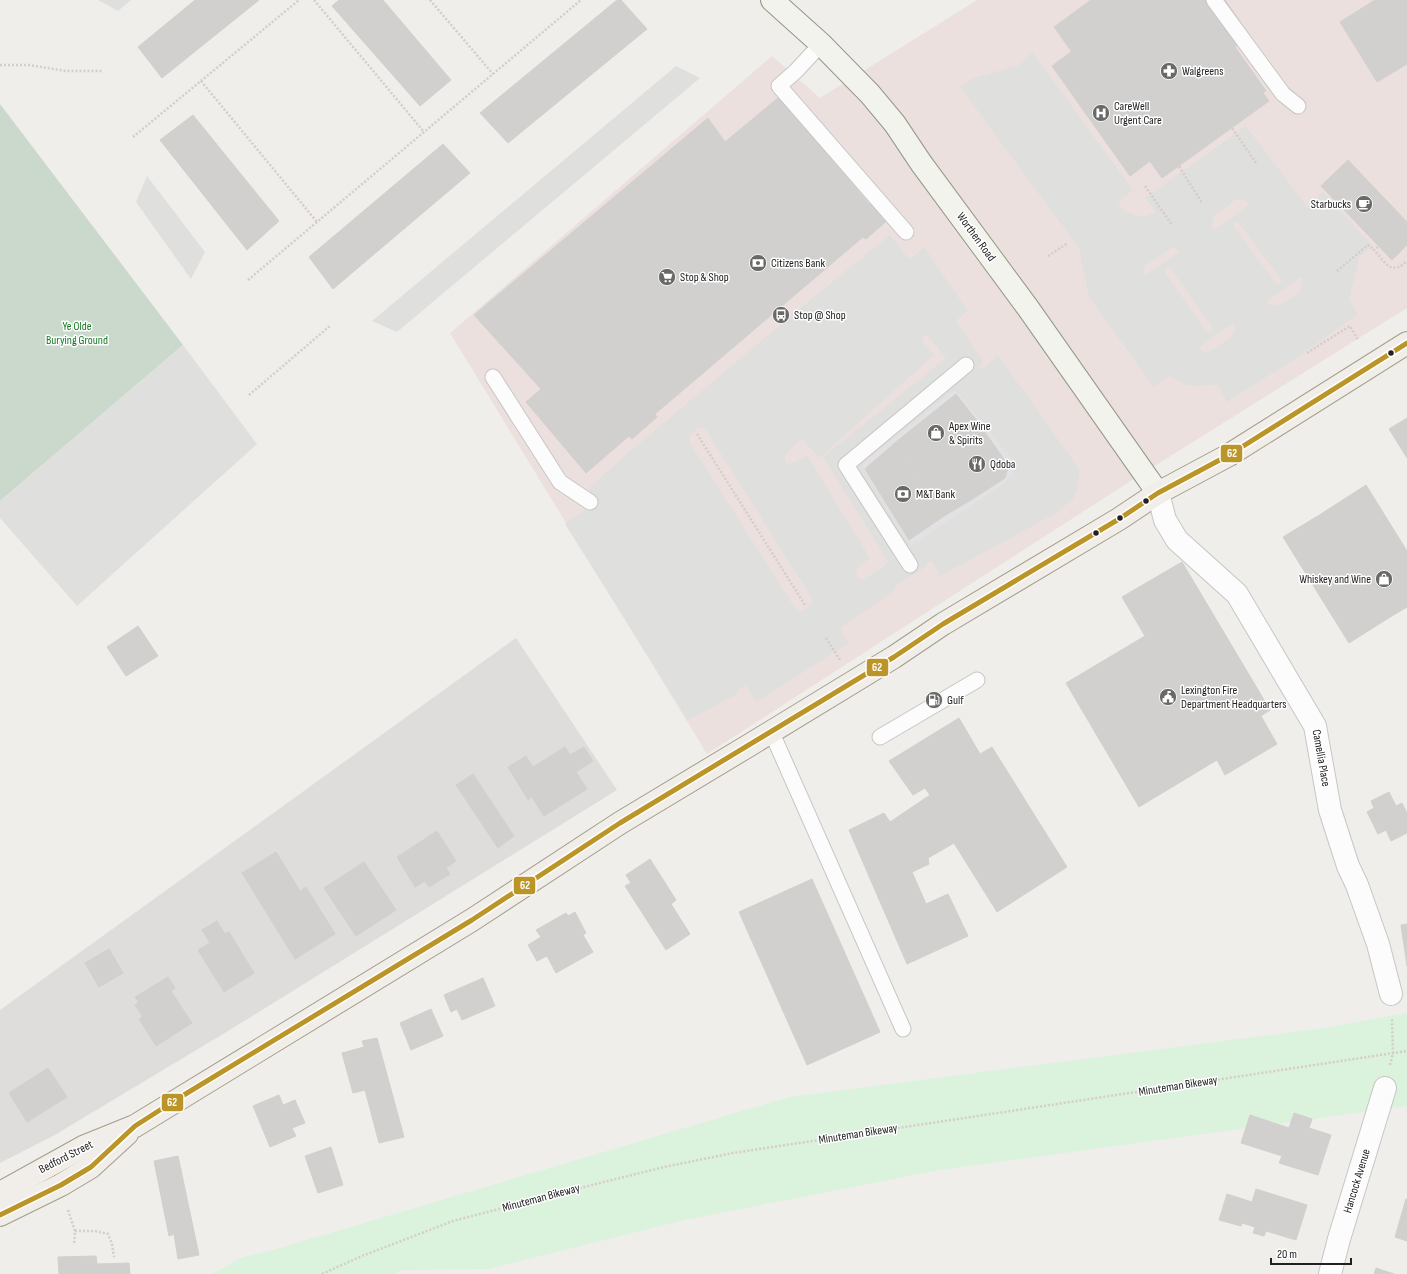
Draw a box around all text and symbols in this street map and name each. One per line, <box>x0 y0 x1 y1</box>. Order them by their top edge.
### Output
pharmacy icon: Walgreens <box>1159 61 1179 81</box>
place label: Walgreens <box>1182 64 1223 79</box>
place label: CareWell Urgent Care <box>1114 99 1162 128</box>
hospital icon: CareWell Urgent Care <box>1091 103 1111 123</box>
cafe icon: Starbucks <box>1354 194 1374 214</box>
place label: Starbucks <box>1311 197 1351 212</box>
street label: Worthen Road <box>953 210 999 264</box>
bank icon: Citizens Bank <box>748 253 768 273</box>
place label: Citizens Bank <box>771 256 825 271</box>
supermarket icon: Stop & Shop <box>657 267 677 287</box>
place label: Stop & Shop <box>680 270 729 285</box>
bus stop icon: Stop @ Shop <box>771 305 791 325</box>
place label: Stop @ Shop <box>794 308 846 323</box>
park label: Ye Olde Burying Ground <box>46 319 108 348</box>
unlabelled marker <box>1386 348 1396 358</box>
place label: Apex Wine & Spirits <box>948 419 991 448</box>
shop icon: Apex Wine & Spirits <box>926 423 946 443</box>
line badge: 62 <box>1220 444 1243 463</box>
text: 62 <box>1227 447 1237 460</box>
restaurant icon: Qdoba <box>967 454 987 474</box>
place label: Qdoba <box>990 457 1016 472</box>
bank icon: M&T Bank <box>893 484 913 504</box>
place label: M&T Bank <box>916 487 956 502</box>
unlabelled marker <box>1141 496 1151 506</box>
unlabelled marker <box>1115 513 1125 523</box>
unlabelled marker <box>1091 528 1101 538</box>
shop icon: Whiskey and Wine <box>1374 569 1394 589</box>
place label: Whiskey and Wine <box>1299 572 1371 587</box>
line badge: 62 <box>866 658 889 677</box>
text: 62 <box>872 661 882 674</box>
place label: Lexington Fire Department Headquarters <box>1181 683 1287 712</box>
public building icon: Lexington Fire Department Headquarters <box>1158 687 1178 707</box>
fuel station icon: Gulf <box>924 690 944 710</box>
place label: Gulf <box>947 693 964 708</box>
street label: Camellia Place <box>1309 728 1333 788</box>
line badge: 62 <box>513 876 536 895</box>
text: 62 <box>520 879 530 892</box>
street label: Minuteman Bikeway <box>1137 1072 1219 1100</box>
line badge: 62 <box>161 1093 184 1112</box>
text: 62 <box>167 1096 177 1109</box>
street label: Minuteman Bikeway <box>817 1120 899 1148</box>
street label: Bedford Street <box>36 1137 96 1177</box>
street label: Hancock Avenue <box>1340 1147 1374 1215</box>
street label: Minuteman Bikeway <box>501 1180 582 1216</box>
scale bar <box>1271 1240 1351 1266</box>
text: 20 m <box>1277 1247 1297 1262</box>

